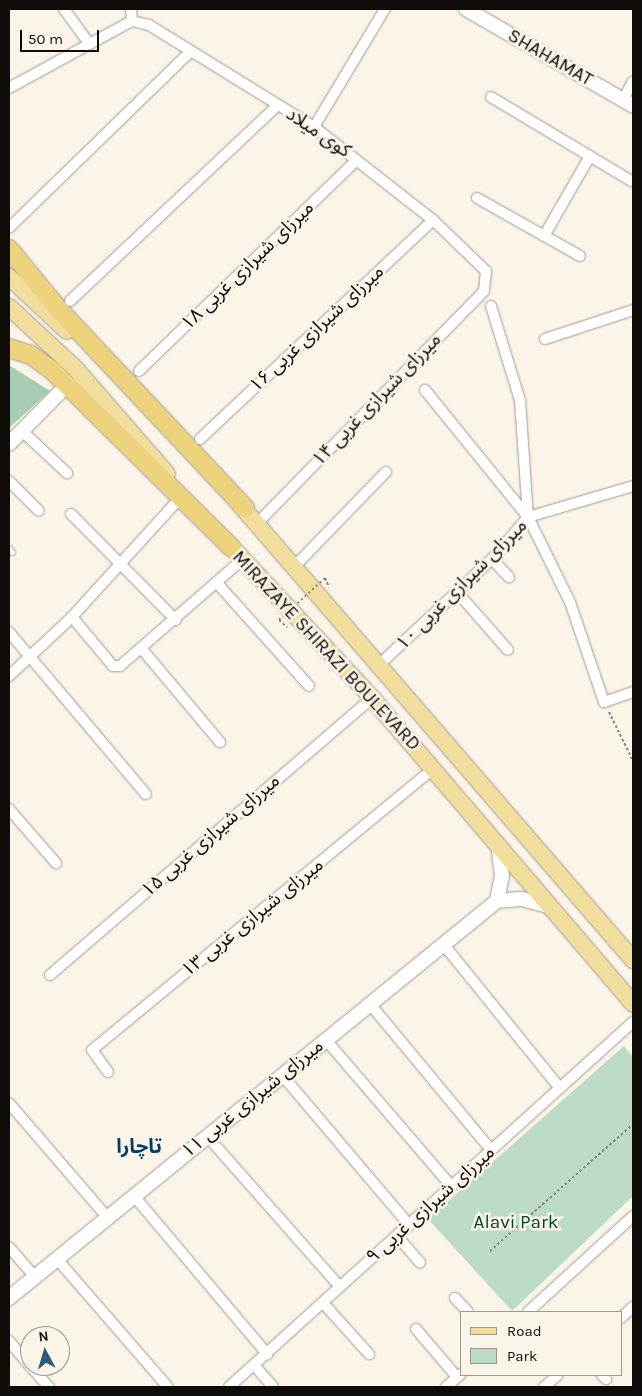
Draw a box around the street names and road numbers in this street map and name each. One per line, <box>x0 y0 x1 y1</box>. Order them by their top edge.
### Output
street label: SHAHAMAT <box>503 25 597 91</box>
street label: کوی میلاد <box>281 103 355 163</box>
street label: ۱۸ میرزای شیرازی غربی <box>177 197 319 335</box>
street label: ۱۶ میرزای شیرازی غربی <box>245 261 389 397</box>
street label: ۱۴ میرزای شیرازی غربی <box>308 329 446 471</box>
street label: ۱۰ میرزای شیرازی غربی <box>392 515 532 655</box>
street label: MIRAZAYE SHIRAZI BOULEVARD <box>227 546 425 756</box>
street label: ۱۵ میرزای شیرازی غربی <box>137 770 285 902</box>
street label: ۱۳ میرزای شیرازی غربی <box>177 854 329 982</box>
street label: میرزای شیرازی غربی ۱۱ <box>177 1035 329 1163</box>
street label: میرزای شیرازی غربی ۹ <box>362 1141 500 1269</box>

